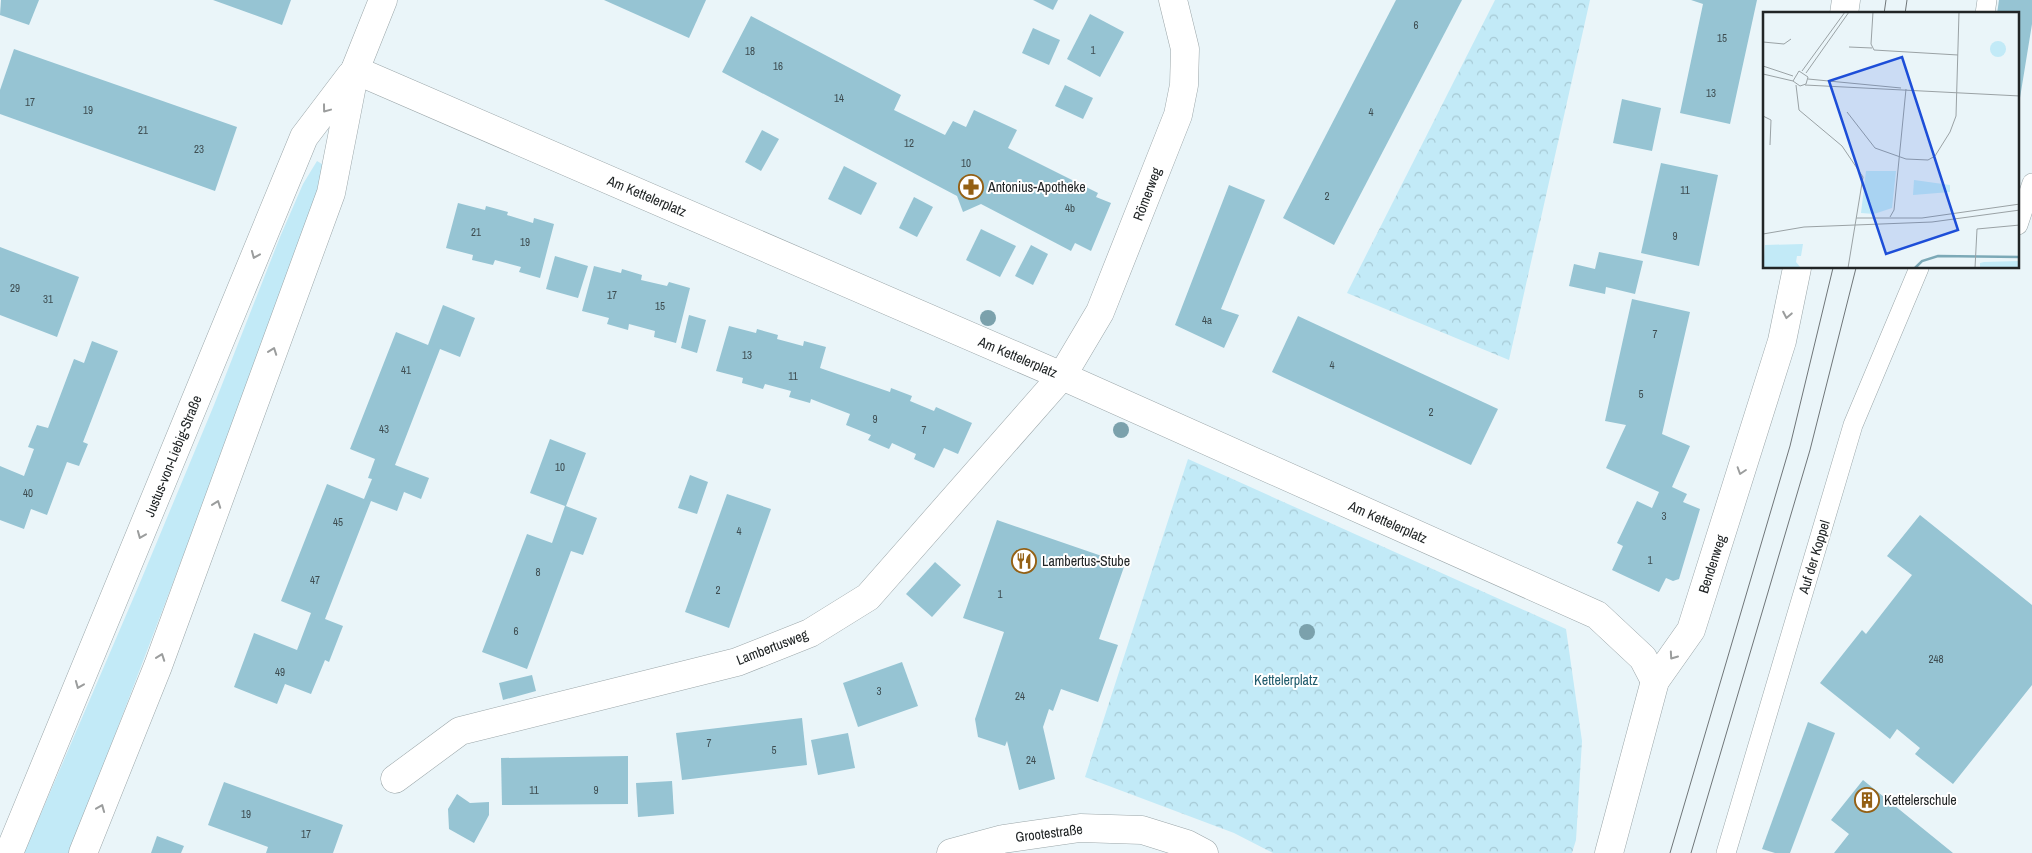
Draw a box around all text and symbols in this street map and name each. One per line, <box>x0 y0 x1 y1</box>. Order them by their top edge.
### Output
inset map <box>1763 12 2020 269</box>
house number: 6 <box>1413 18 1419 32</box>
house number: 15 <box>1717 31 1727 45</box>
house number: 1 <box>1090 43 1096 57</box>
house number: 18 <box>745 44 755 58</box>
house number: 16 <box>773 59 783 73</box>
house number: 13 <box>1706 86 1716 100</box>
house number: 14 <box>834 91 844 105</box>
house number: 17 <box>25 95 35 109</box>
house number: 19 <box>83 103 93 117</box>
one-way arrow <box>323 103 331 112</box>
house number: 4 <box>1368 105 1374 119</box>
house number: 21 <box>138 123 148 137</box>
house number: 12 <box>904 136 914 150</box>
house number: 23 <box>194 142 204 156</box>
house number: 10 <box>961 156 971 170</box>
street label: Römerweg <box>1129 164 1166 223</box>
street label: Am Kettelerplatz <box>604 171 690 221</box>
pharmacy icon: Antonius-Apotheke <box>958 174 984 200</box>
place label: Antonius-Apotheke <box>987 178 1086 196</box>
house number: 11 <box>1680 183 1690 197</box>
house number: 2 <box>1324 189 1330 203</box>
house number: 4b <box>1065 201 1075 215</box>
house number: 21 <box>471 225 481 239</box>
house number: 9 <box>1672 229 1678 243</box>
house number: 19 <box>520 235 530 249</box>
one-way arrow <box>251 250 262 259</box>
house number: 29 <box>10 281 20 295</box>
house number: 17 <box>607 288 617 302</box>
house number: 31 <box>43 292 53 306</box>
house number: 15 <box>655 299 665 313</box>
one-way arrow <box>1783 311 1793 320</box>
house number: 4a <box>1202 313 1212 327</box>
house number: 7 <box>1652 327 1658 341</box>
street label: Am Kettelerplatz <box>975 332 1061 382</box>
one-way arrow <box>267 348 277 356</box>
house number: 13 <box>742 348 752 362</box>
house number: 4 <box>1329 358 1335 372</box>
house number: 41 <box>401 363 411 377</box>
house number: 11 <box>788 369 798 383</box>
house number: 5 <box>1638 387 1644 401</box>
street label: Justus-von-Liebig-Straße <box>140 393 206 519</box>
house number: 2 <box>1428 405 1434 419</box>
house number: 9 <box>872 412 878 426</box>
house number: 43 <box>379 422 389 436</box>
house number: 7 <box>921 423 927 437</box>
house number: 10 <box>555 460 565 474</box>
one-way arrow <box>1737 466 1747 475</box>
house number: 40 <box>23 486 33 500</box>
street label: Am Kettelerplatz <box>1345 496 1430 547</box>
one-way arrow <box>211 500 221 509</box>
house number: 3 <box>1661 509 1667 523</box>
house number: 45 <box>333 515 343 529</box>
street label: Auf der Koppel <box>1794 518 1834 597</box>
house number: 4 <box>736 524 742 538</box>
one-way arrow <box>136 530 146 538</box>
street label: Bendenweg <box>1694 532 1730 596</box>
restaurant icon: Lambertus-Stube <box>1011 548 1037 574</box>
place label: Lambertus-Stube <box>1042 552 1130 570</box>
house number: 1 <box>1647 553 1653 567</box>
house number: 8 <box>535 565 541 579</box>
house number: 47 <box>310 573 320 587</box>
house number: 2 <box>715 583 721 597</box>
house number: 1 <box>997 587 1003 601</box>
house number: 6 <box>513 624 519 638</box>
street label: Lambertusweg <box>734 625 811 669</box>
one-way arrow <box>1670 650 1679 660</box>
house number: 248 <box>1928 652 1944 666</box>
one-way arrow <box>155 653 165 661</box>
house number: 49 <box>275 665 285 679</box>
park label: Kettelerplatz <box>1254 671 1318 689</box>
one-way arrow <box>75 680 86 689</box>
house number: 3 <box>876 684 882 698</box>
house number: 24 <box>1015 689 1025 703</box>
house number: 7 <box>706 736 712 750</box>
house number: 5 <box>771 743 777 757</box>
house number: 24 <box>1026 753 1036 767</box>
house number: 11 <box>529 783 539 797</box>
house number: 9 <box>593 783 599 797</box>
building icon: Kettelerschule <box>1854 787 1880 813</box>
place label: Kettelerschule <box>1884 791 1957 809</box>
one-way arrow <box>95 804 106 813</box>
house number: 19 <box>241 807 251 821</box>
street label: Grootestraße <box>1014 820 1084 846</box>
house number: 17 <box>301 827 311 841</box>

